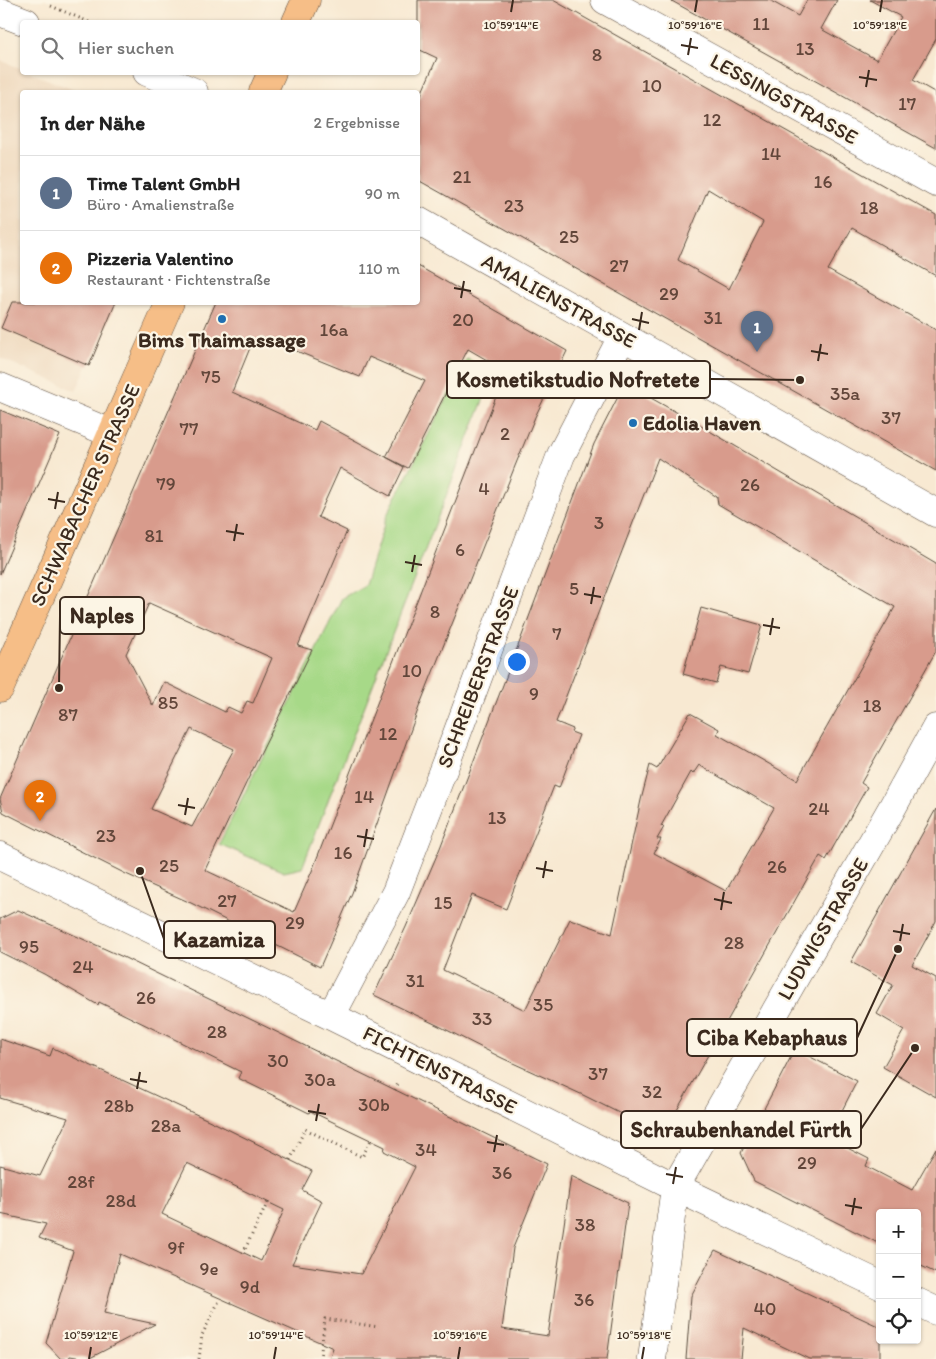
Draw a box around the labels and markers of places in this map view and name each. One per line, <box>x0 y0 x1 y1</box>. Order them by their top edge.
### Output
pin: 1 <box>741 311 773 352</box>
marker: Bims Thaimassage <box>216 313 228 325</box>
place label: Bims Thaimassage <box>138 327 306 353</box>
callout: Kosmetikstudio Nofretete <box>447 361 710 398</box>
place label: Edolia Haven <box>643 410 761 435</box>
marker: Edolia Haven <box>627 417 639 429</box>
callout: Naples <box>60 597 144 634</box>
pin: 2 <box>24 780 56 821</box>
callout: Kazamiza <box>164 921 275 958</box>
callout: Ciba Kebaphaus <box>687 1019 857 1056</box>
callout: Schraubenhandel Fürth <box>621 1111 861 1148</box>

